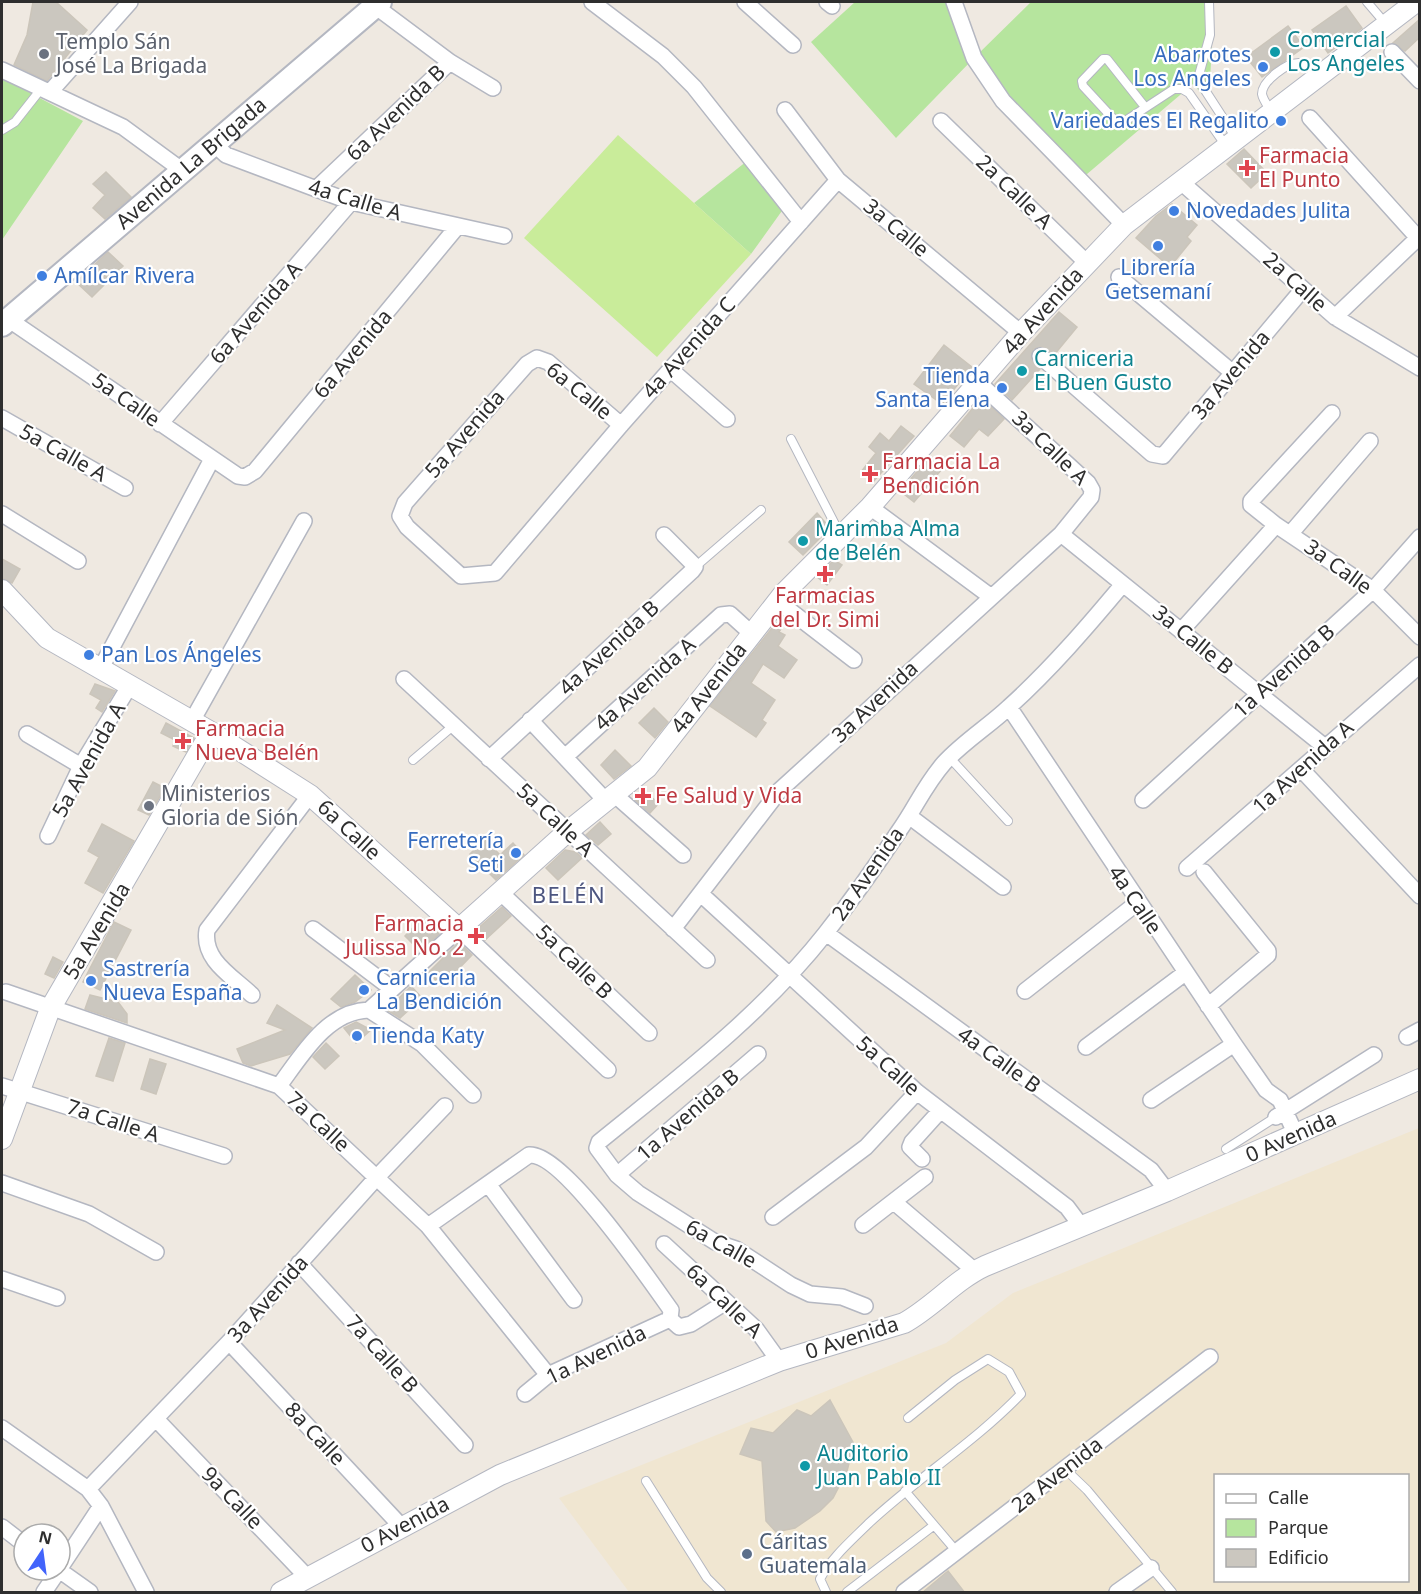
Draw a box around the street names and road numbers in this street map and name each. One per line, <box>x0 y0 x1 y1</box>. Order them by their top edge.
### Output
street label: 6a Avenida B <box>340 58 451 167</box>
street label: Avenida La Brigada <box>109 90 272 235</box>
street label: 2a Calle A <box>970 148 1059 235</box>
street label: 4a Calle A <box>305 172 406 227</box>
street label: 3a Calle <box>858 192 935 263</box>
street label: 2a Calle <box>1258 245 1334 317</box>
street label: 6a Avenida A <box>203 255 308 370</box>
street label: 4a Avenida <box>996 261 1089 360</box>
street label: 4a Avenida C <box>635 291 741 404</box>
street label: 6a Avenida <box>307 303 398 404</box>
street label: 3a Avenida <box>1185 324 1276 425</box>
street label: 6a Calle <box>541 355 618 425</box>
street label: 5a Calle <box>87 366 166 433</box>
street label: 5a Avenida <box>418 383 510 483</box>
street label: 3a Calle A <box>1006 404 1095 491</box>
street label: 5a Calle A <box>15 417 113 488</box>
street label: 3a Calle <box>1299 532 1378 600</box>
street label: 4a Avenida B <box>552 594 664 701</box>
street label: 3a Calle B <box>1147 598 1240 680</box>
street label: 1a Avenida B <box>1227 617 1340 723</box>
street label: 4a Avenida A <box>588 630 701 736</box>
street label: 4a Avenida <box>664 636 753 739</box>
street label: 3a Avenida <box>825 654 923 748</box>
street label: 5a Avenida A <box>45 697 131 822</box>
street label: 1a Avenida A <box>1246 713 1359 819</box>
street label: 5a Calle A <box>511 776 601 863</box>
street label: 6a Calle <box>312 793 387 866</box>
street label: 2a Avenida <box>825 821 910 926</box>
street label: 4a Calle <box>1103 860 1169 939</box>
street label: 5a Avenida <box>56 877 136 984</box>
street label: 5a Calle B <box>530 918 619 1005</box>
street label: 4a Calle B <box>952 1020 1047 1099</box>
street label: 5a Calle <box>851 1029 927 1101</box>
street label: 1a Avenida B <box>630 1062 745 1167</box>
street label: 7a Calle <box>281 1085 356 1158</box>
street label: 7a Calle A <box>63 1092 164 1148</box>
street label: 0 Avenida <box>1241 1104 1340 1169</box>
street label: 6a Calle <box>681 1212 762 1274</box>
street label: 3a Avenida <box>221 1249 314 1348</box>
street label: 6a Calle A <box>680 1257 769 1344</box>
street label: 7a Calle B <box>340 1308 425 1398</box>
street label: 0 Avenida <box>801 1309 902 1365</box>
street label: 1a Avenida <box>541 1318 650 1390</box>
street label: 8a Calle <box>279 1396 352 1471</box>
street label: 2a Avenida <box>1005 1430 1108 1519</box>
street label: 9a Calle <box>196 1460 270 1535</box>
street label: 0 Avenida <box>355 1489 454 1559</box>

